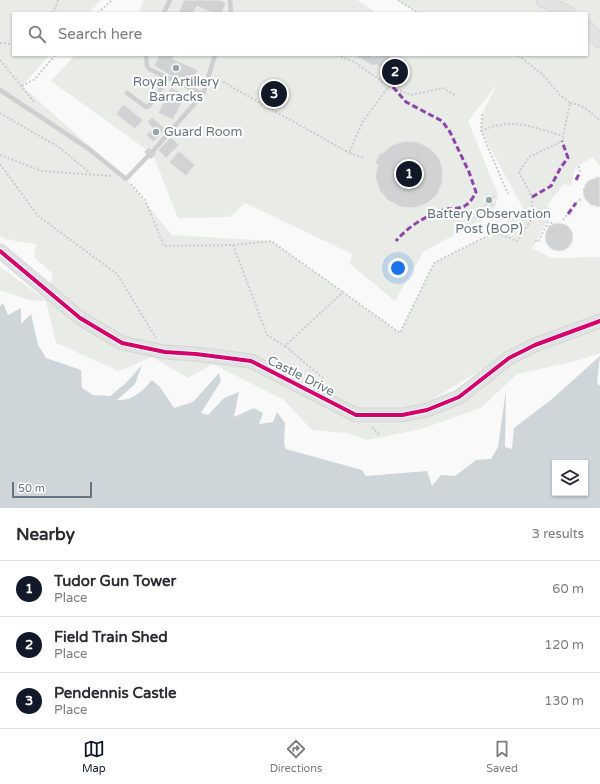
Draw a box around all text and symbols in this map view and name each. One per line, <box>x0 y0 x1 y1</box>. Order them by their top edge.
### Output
search box <box>12 12 588 56</box>
icon: search <box>26 23 48 45</box>
text: Search here <box>58 25 142 43</box>
pin: 2 <box>382 57 408 87</box>
marker: Royal Artillery Barracks <box>171 63 181 73</box>
place label: Royal Artillery Barracks <box>133 74 219 105</box>
pin: 3 <box>261 79 287 109</box>
place label: Guard Room <box>164 124 242 140</box>
marker: Guard Room <box>151 127 161 137</box>
pin: 1 <box>396 159 422 189</box>
marker: Battery Observation Post (BOP) <box>484 195 494 205</box>
place label: Battery Observation Post (BOP) <box>427 206 551 237</box>
your location <box>388 258 408 278</box>
street label: Castle Drive <box>265 352 337 400</box>
map controls <box>552 460 588 496</box>
button: layers <box>552 460 588 496</box>
scale bar <box>12 480 92 499</box>
text: 50 m <box>18 482 45 495</box>
text: Nearby <box>16 524 75 545</box>
text: 3 results <box>532 526 584 542</box>
text: Tudor Gun Tower <box>54 572 176 590</box>
text: 1 <box>25 581 33 597</box>
text: 60 m <box>552 581 584 597</box>
text: Place <box>54 590 87 606</box>
text: Field Train Shed <box>54 628 168 646</box>
text: 2 <box>25 637 33 653</box>
text: 120 m <box>544 637 584 653</box>
text: Place <box>54 646 87 662</box>
text: Pendennis Castle <box>54 684 177 702</box>
text: 3 <box>25 693 33 709</box>
text: 130 m <box>544 693 584 709</box>
text: Place <box>54 702 87 718</box>
tab: Map <box>82 738 106 775</box>
tab: Directions <box>270 738 322 775</box>
tab: Saved <box>486 738 518 775</box>

